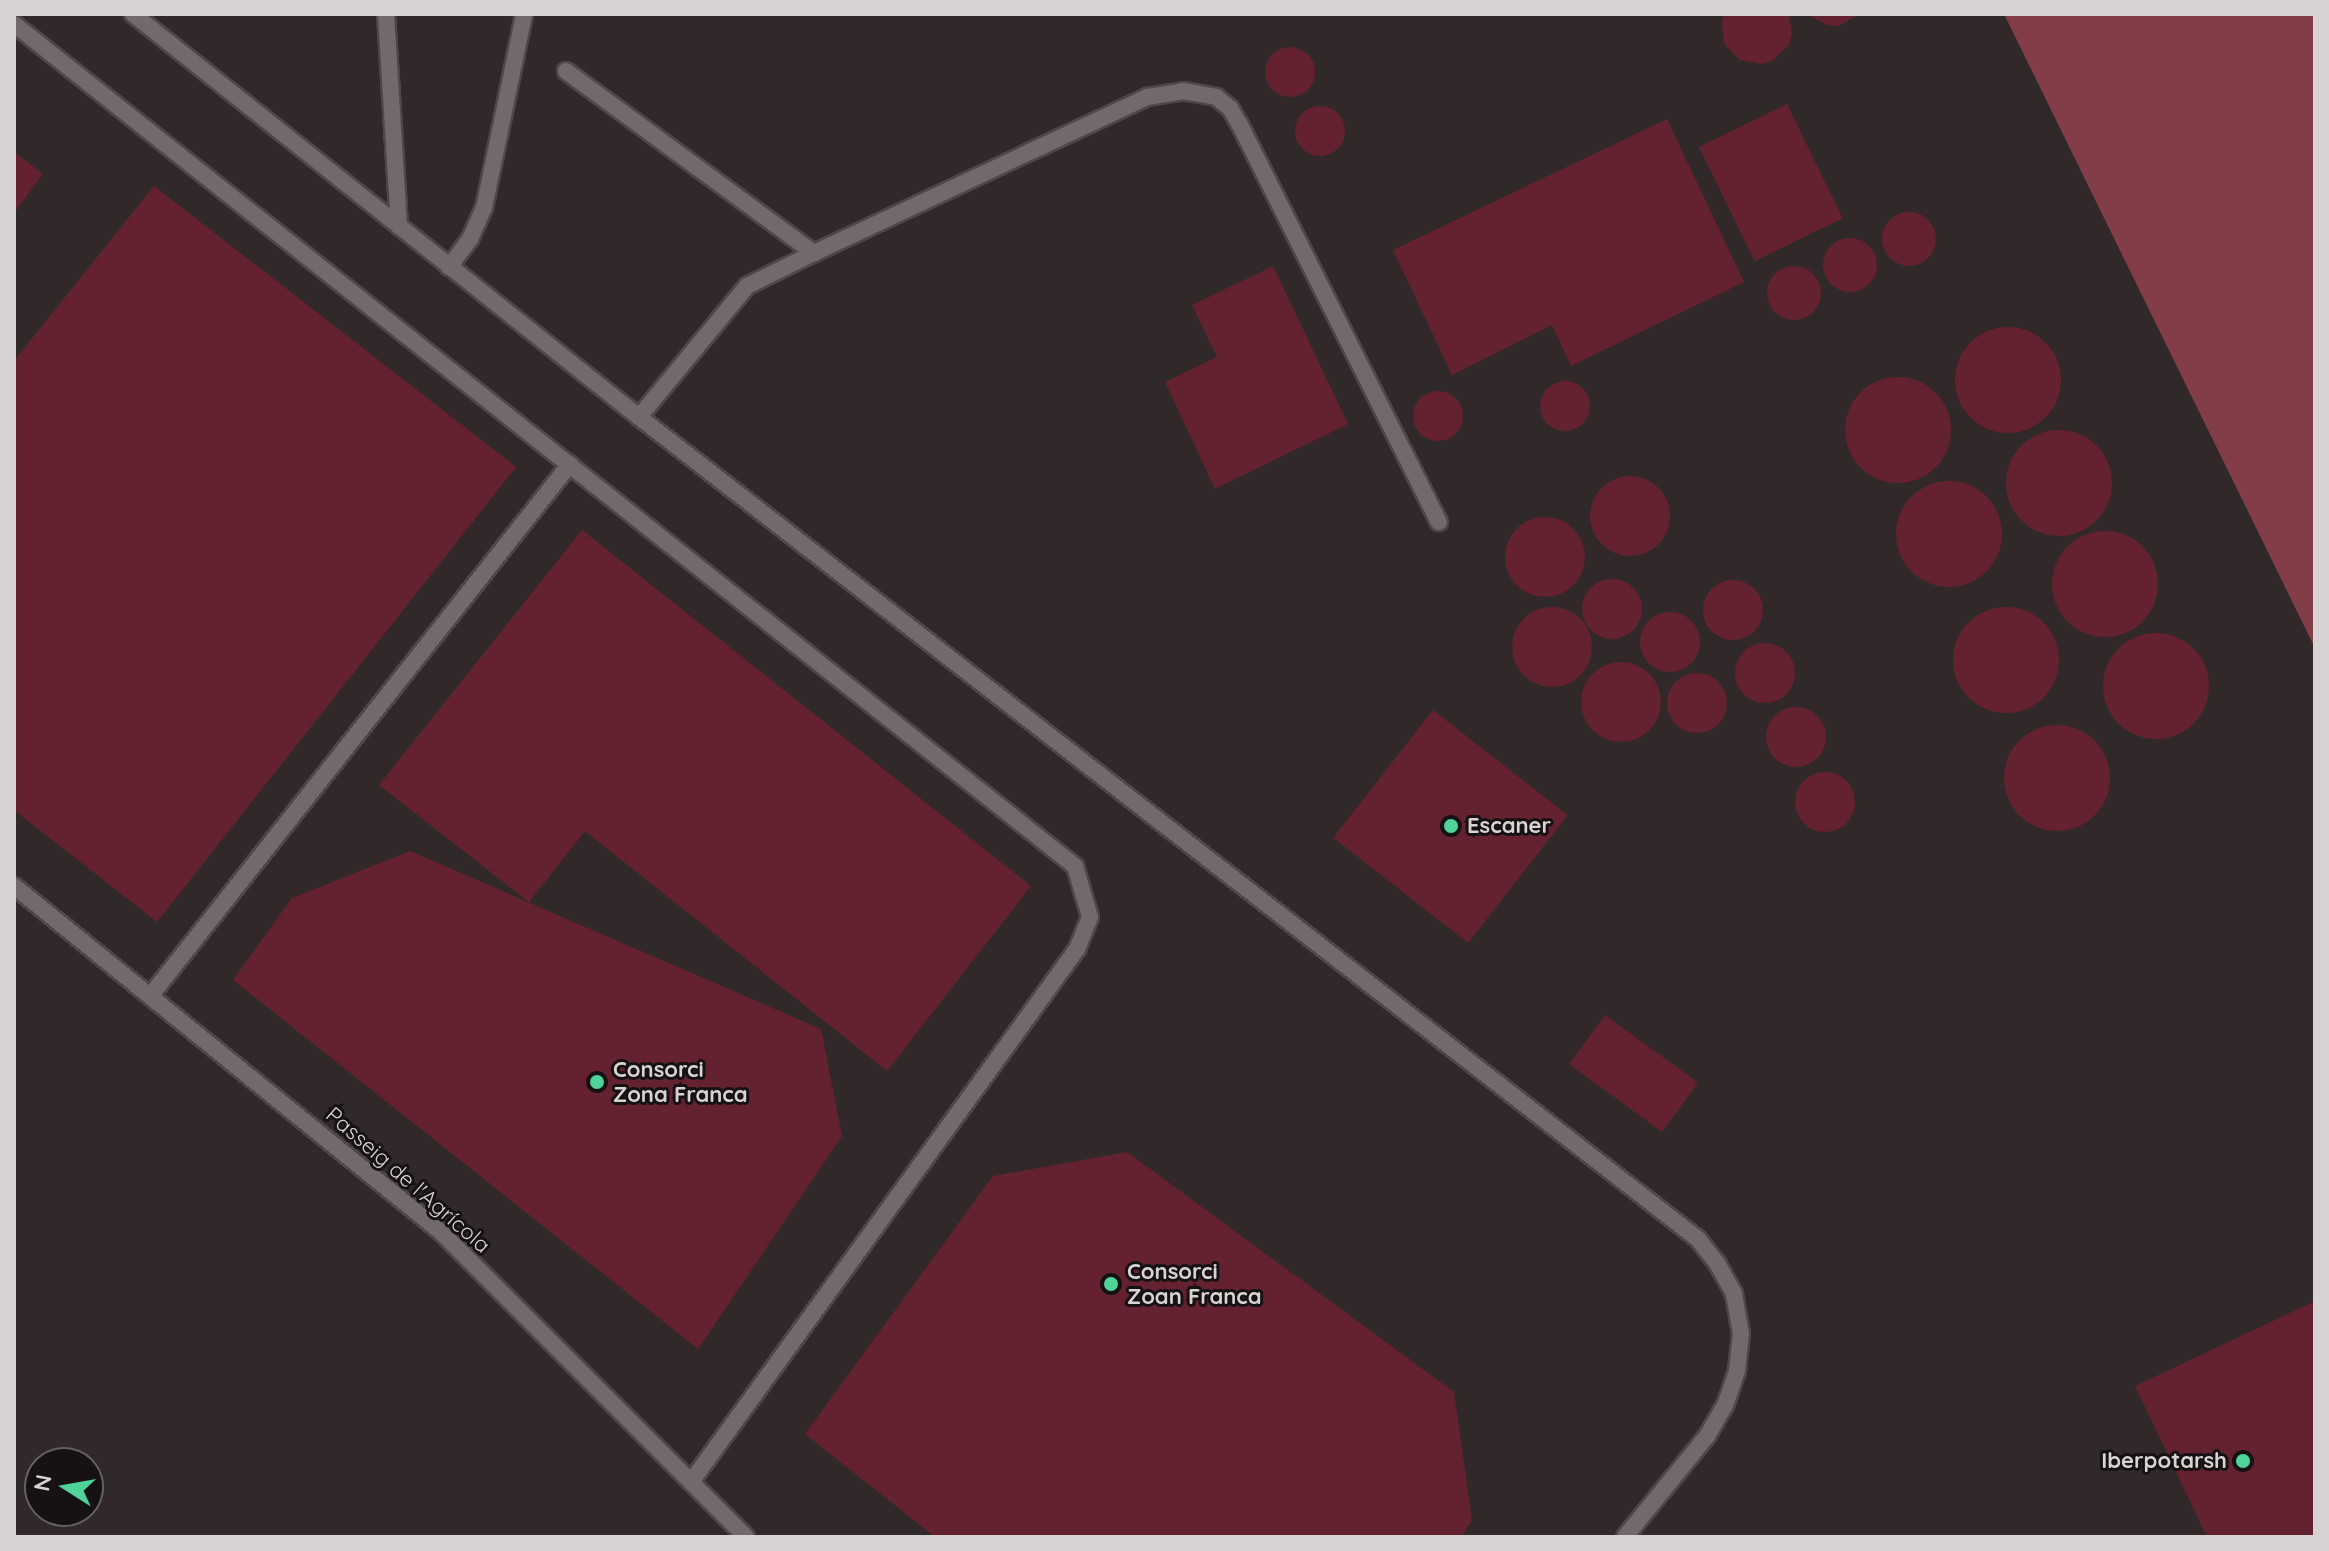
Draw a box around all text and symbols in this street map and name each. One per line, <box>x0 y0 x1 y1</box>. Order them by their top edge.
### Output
place label: Escaner <box>1467 813 1551 839</box>
marker: Escaner <box>1442 817 1460 835</box>
place label: Consorci Zona Franca <box>613 1056 748 1108</box>
marker: Consorci Zona Franca <box>588 1073 606 1091</box>
street label: Passeig de l'Agrícola <box>320 1101 496 1259</box>
place label: Consorci Zoan Franca <box>1127 1258 1262 1310</box>
marker: Consorci Zoan Franca <box>1102 1275 1120 1293</box>
north arrow <box>24 1447 104 1527</box>
place label: Iberpotarsh <box>2101 1448 2227 1474</box>
marker: Iberpotarsh <box>2234 1452 2252 1470</box>
text: N <box>27 1472 58 1493</box>

